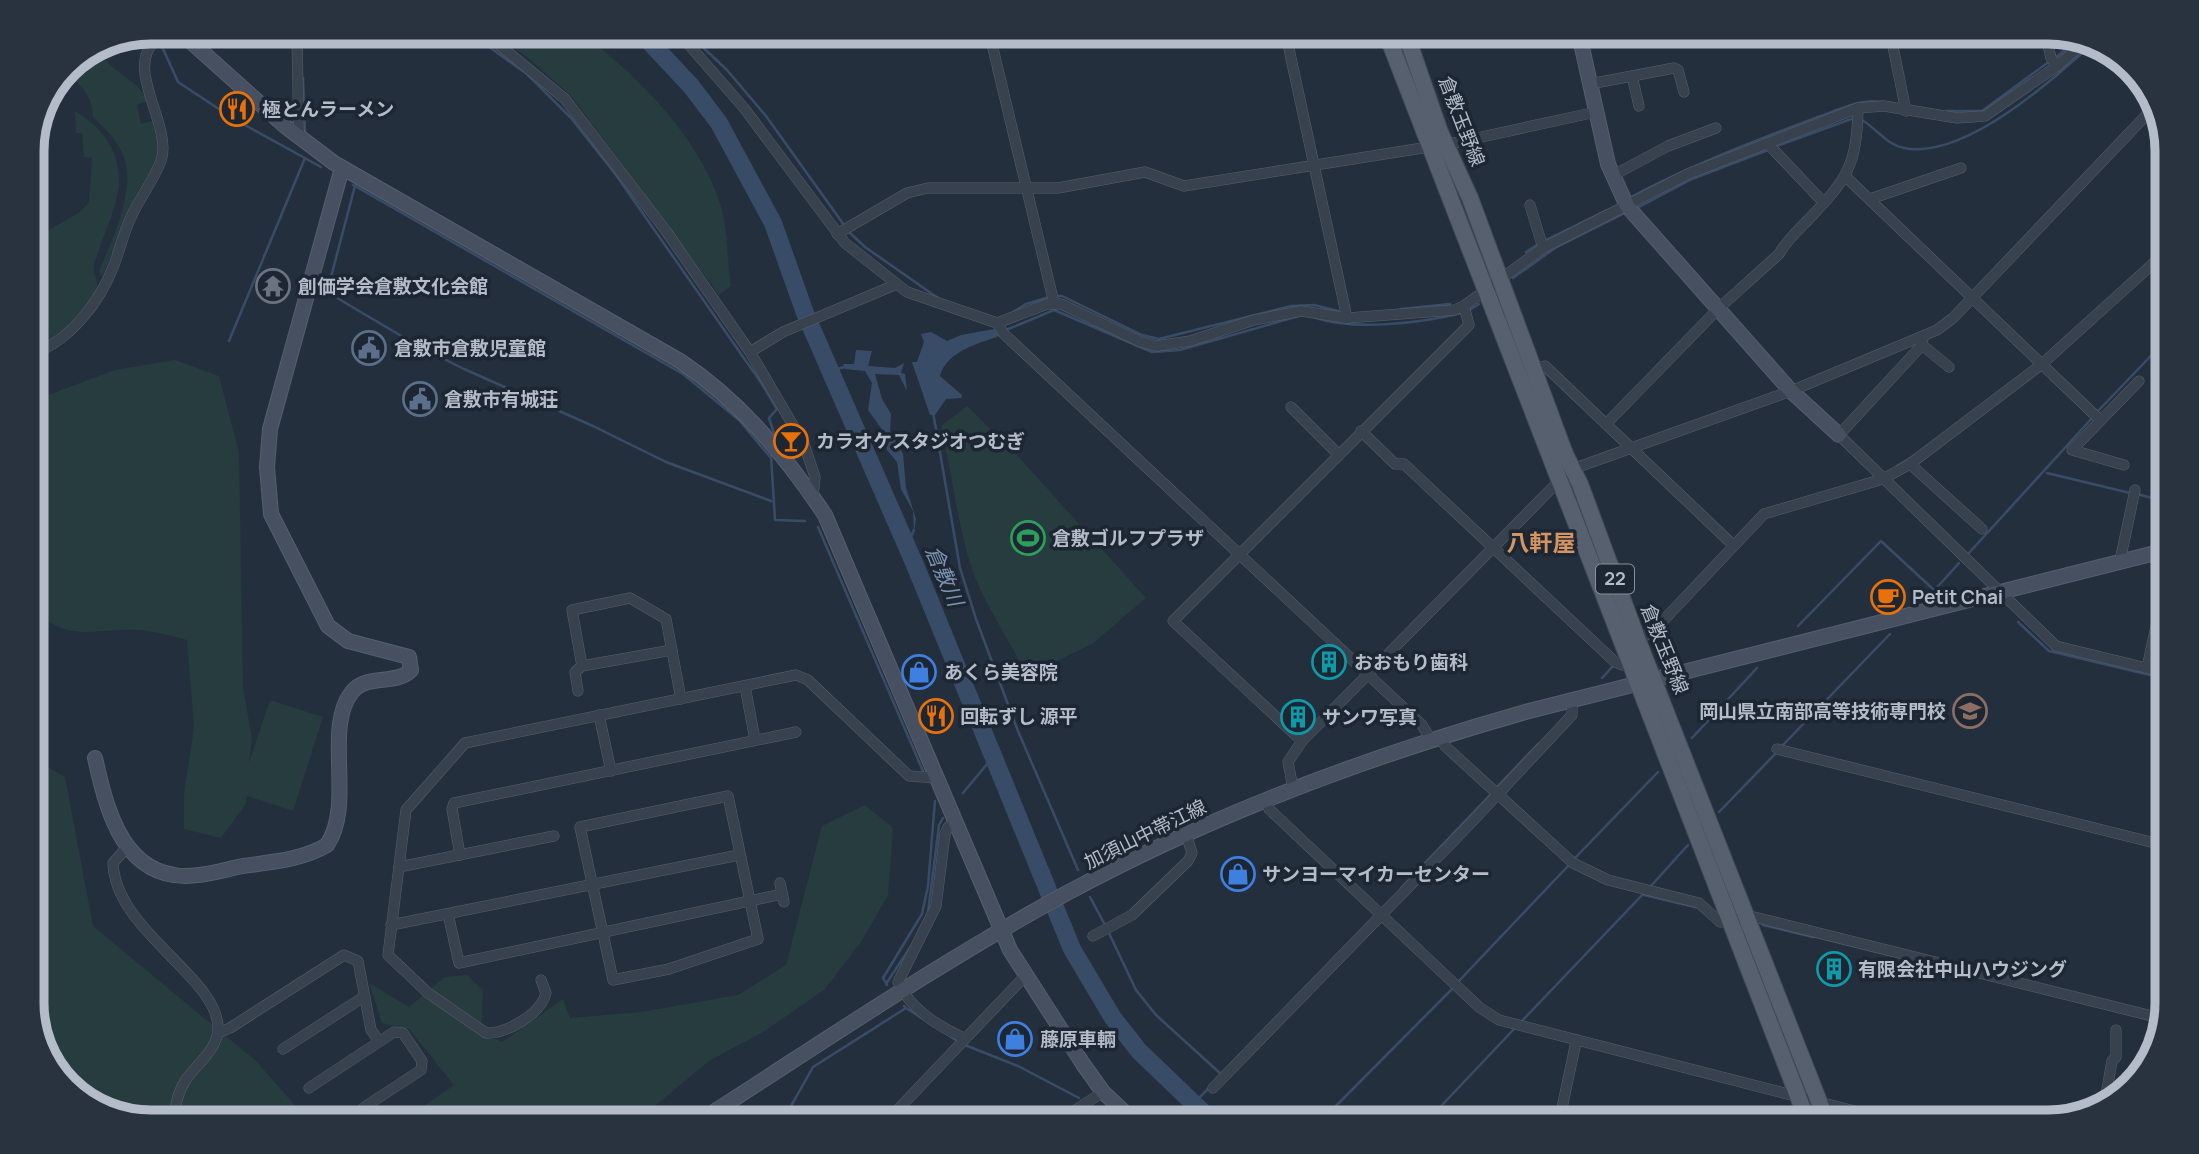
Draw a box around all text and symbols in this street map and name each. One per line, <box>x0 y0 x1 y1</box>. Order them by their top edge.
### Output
street label: 倉敷玉野線 <box>1433 72 1491 170</box>
restaurant icon: 極とんラーメン <box>218 90 256 128</box>
place label: 極とんラーメン <box>262 96 394 122</box>
temple icon: 創価学会倉敷文化会館 <box>254 267 292 305</box>
place label: 創価学会倉敷文化会館 <box>298 273 488 299</box>
public building icon: 倉敷市倉敷児童館 <box>350 329 388 367</box>
place label: 倉敷市倉敷児童館 <box>394 335 546 361</box>
public building icon: 倉敷市有城荘 <box>401 380 439 418</box>
place label: 倉敷市有城荘 <box>444 386 558 412</box>
bar icon: カラオケスタジオつむぎ <box>772 422 810 460</box>
place label: カラオケスタジオつむぎ <box>816 428 1025 454</box>
sports icon: 倉敷ゴルフプラザ <box>1009 519 1047 557</box>
place label: 倉敷ゴルフプラザ <box>1052 525 1204 551</box>
district label: 八軒屋 <box>1507 526 1576 558</box>
water label: 倉敷川 <box>920 541 971 612</box>
road number: 22 <box>1596 564 1634 594</box>
cafe icon: Petit Chai <box>1869 578 1907 616</box>
place label: Petit Chai <box>1912 584 2003 610</box>
street label: 倉敷玉野線 <box>1635 600 1695 698</box>
building icon: おおもり歯科 <box>1310 643 1348 681</box>
place label: おおもり歯科 <box>1354 649 1468 675</box>
shop icon: あくら美容院 <box>900 653 938 691</box>
place label: あくら美容院 <box>944 659 1058 685</box>
school or university icon: 岡山県立南部高等技術専門校 <box>1951 692 1989 730</box>
restaurant icon: 回転ずし 源平 <box>917 697 955 735</box>
building icon: サンワ写真 <box>1279 698 1317 736</box>
place label: 岡山県立南部高等技術専門校 <box>1699 698 1946 724</box>
place label: 回転ずし 源平 <box>960 703 1078 729</box>
place label: サンワ写真 <box>1322 704 1417 730</box>
street label: 加須山中帯江線 <box>1080 793 1210 875</box>
shop icon: サンヨーマイカーセンター <box>1219 855 1257 893</box>
place label: サンヨーマイカーセンター <box>1262 861 1490 887</box>
building icon: 有限会社中山ハウジング <box>1815 950 1853 988</box>
place label: 有限会社中山ハウジング <box>1858 956 2067 982</box>
shop icon: 藤原車輛 <box>996 1020 1034 1058</box>
place label: 藤原車輛 <box>1040 1026 1116 1052</box>

